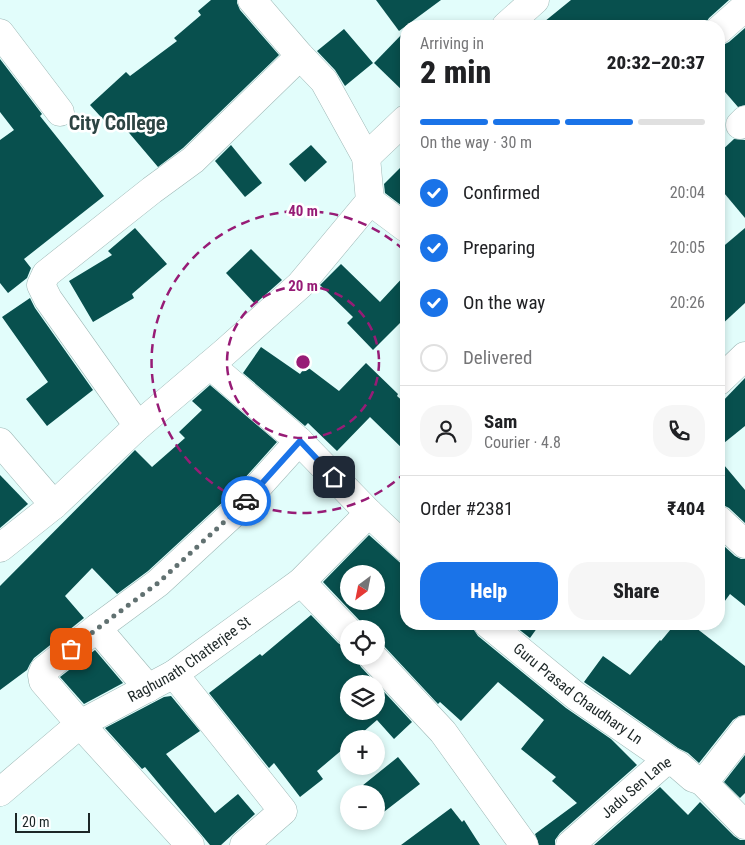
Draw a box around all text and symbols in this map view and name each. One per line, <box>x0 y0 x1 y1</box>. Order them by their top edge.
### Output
text: Arriving in <box>420 34 484 53</box>
text: 20:32–20:37 <box>607 51 705 74</box>
text: 2 min <box>420 53 491 91</box>
district label: City College <box>69 111 165 135</box>
text: On the way · 30 m <box>420 133 532 152</box>
icon: check <box>420 179 448 207</box>
text: Confirmed <box>463 181 540 204</box>
text: 20:04 <box>670 183 705 202</box>
text: 40 m <box>288 202 318 220</box>
icon: check <box>420 234 448 262</box>
text: Preparing <box>463 236 535 259</box>
text: 20:05 <box>670 238 705 257</box>
text: 20 m <box>288 277 318 295</box>
icon: check <box>420 289 448 317</box>
text: On the way <box>463 291 545 314</box>
text: 20:26 <box>670 293 705 312</box>
text: Delivered <box>463 346 532 369</box>
centre of rings <box>294 353 312 371</box>
button: person <box>420 405 472 457</box>
button: phone <box>653 405 705 457</box>
text: Sam <box>484 410 517 433</box>
text: Courier · 4.8 <box>484 433 561 452</box>
pin <box>313 456 355 498</box>
icon: home <box>320 463 348 491</box>
courier <box>221 476 271 526</box>
icon: car <box>232 487 260 515</box>
text: Order #2381 <box>420 497 513 520</box>
text: ₹404 <box>667 497 705 520</box>
button: Help <box>420 562 558 620</box>
button: Share <box>568 562 705 620</box>
north arrow <box>340 565 385 610</box>
map controls <box>340 565 385 830</box>
street label: Raghunath Chatterjee St <box>125 613 254 706</box>
button: locate <box>340 620 385 665</box>
pin <box>50 628 92 670</box>
icon: bag <box>57 635 85 663</box>
street label: Guru Prasad Chaudhary Ln <box>510 639 646 748</box>
button: layers <box>340 675 385 720</box>
button: + <box>340 730 385 775</box>
street label: Jadu Sen Lane <box>598 753 674 822</box>
button: − <box>340 785 385 830</box>
scale bar <box>15 810 90 833</box>
text: 20 m <box>22 814 50 830</box>

